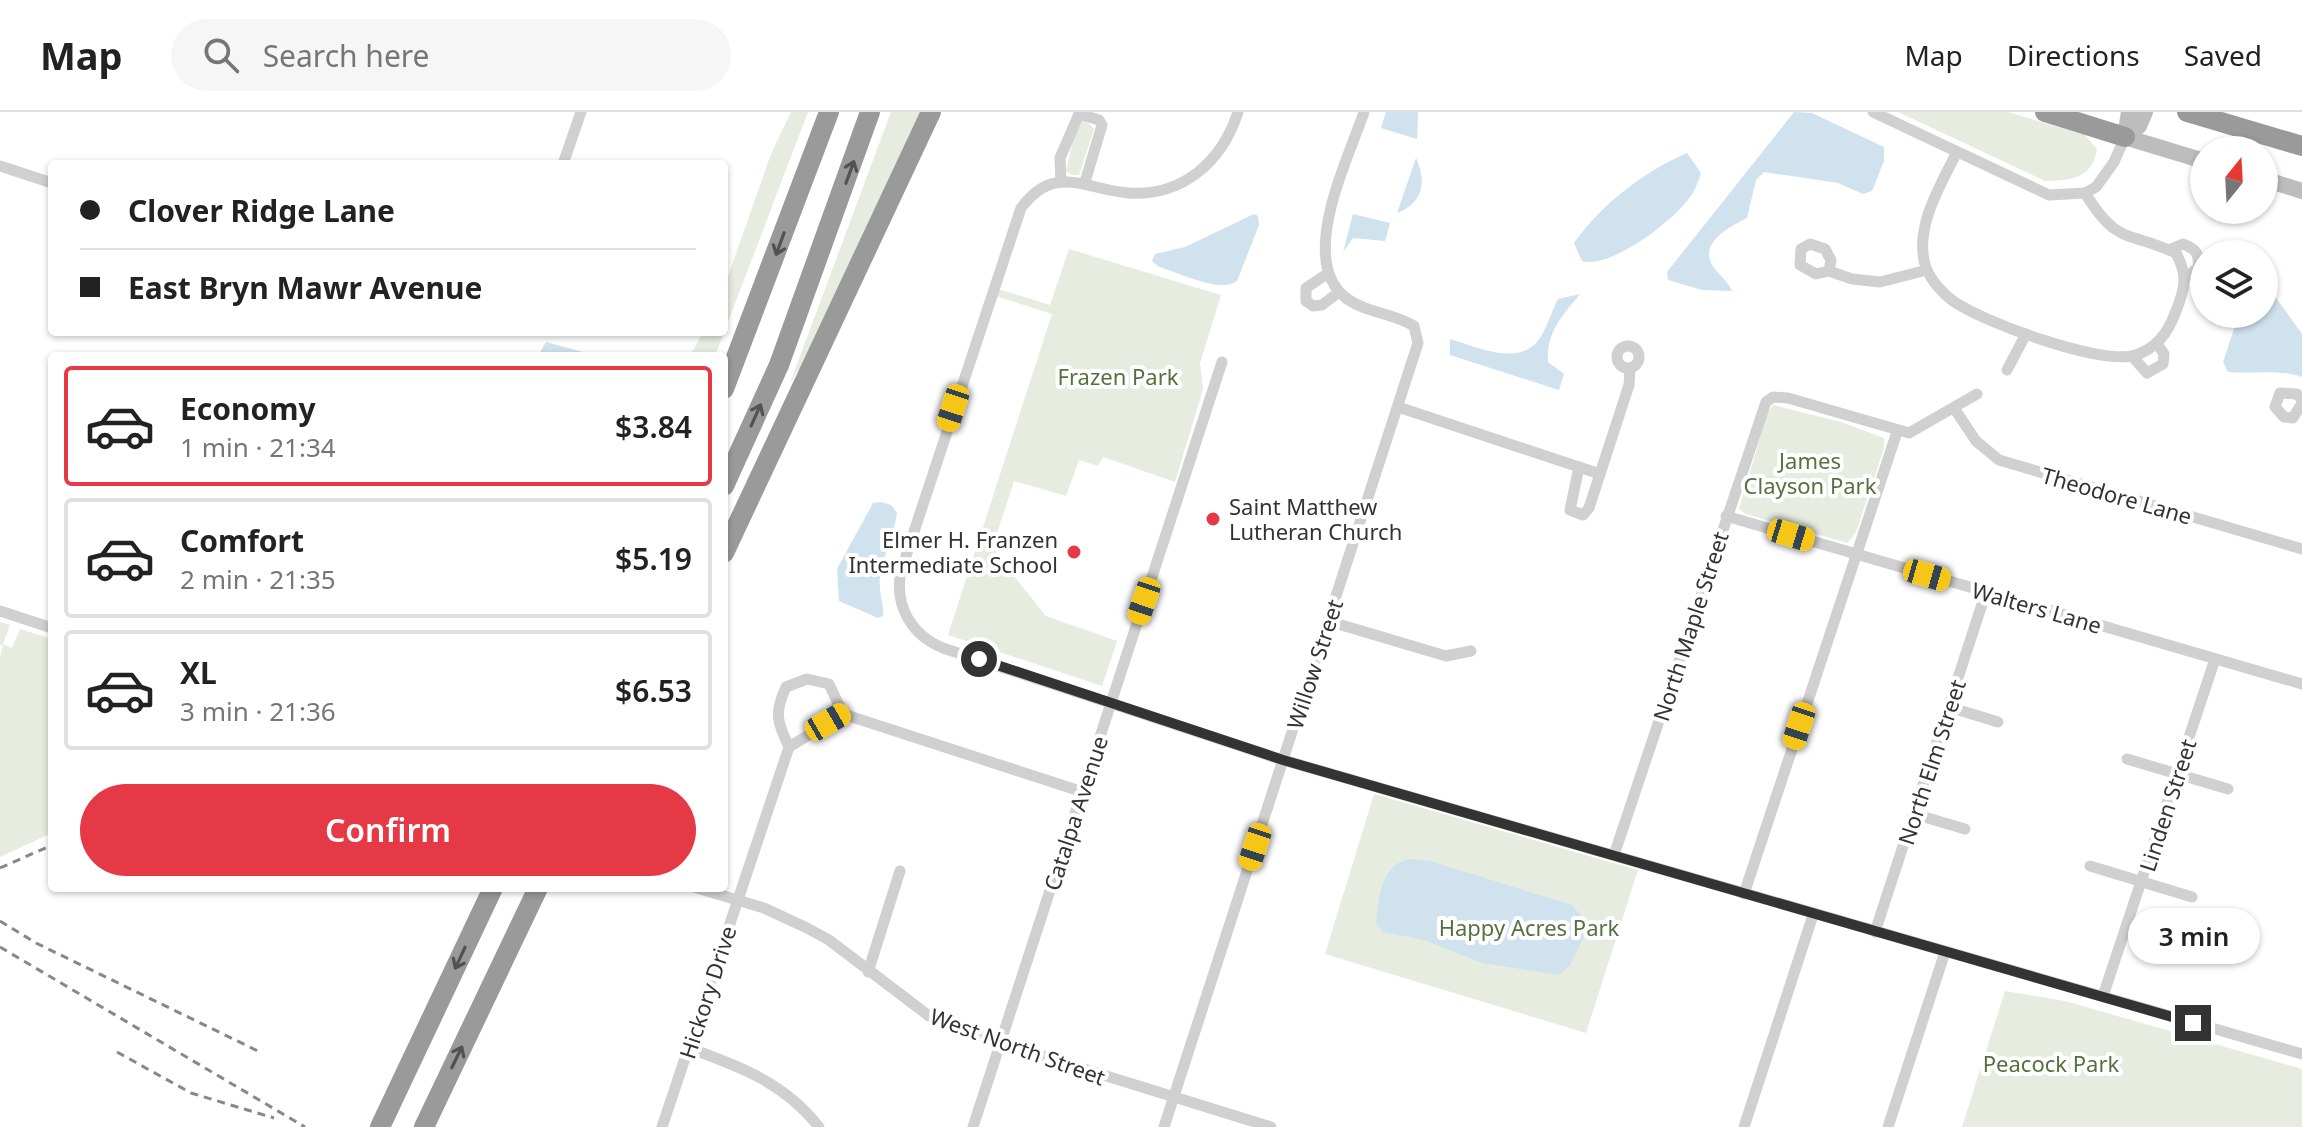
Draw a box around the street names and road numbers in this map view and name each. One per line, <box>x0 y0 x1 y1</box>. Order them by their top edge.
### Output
street label: Theodore Lane <box>2038 459 2196 531</box>
street label: North Maple Street <box>1645 527 1735 725</box>
street label: Walters Lane <box>1969 574 2105 640</box>
street label: Willow Street <box>1279 595 1349 733</box>
street label: North Elm Street <box>1890 676 1972 848</box>
street label: Catalpa Avenue <box>1036 732 1114 894</box>
street label: Linden Street <box>2131 735 2203 875</box>
street label: Hickory Drive <box>671 922 743 1062</box>
street label: West North Street <box>926 1000 1110 1092</box>

